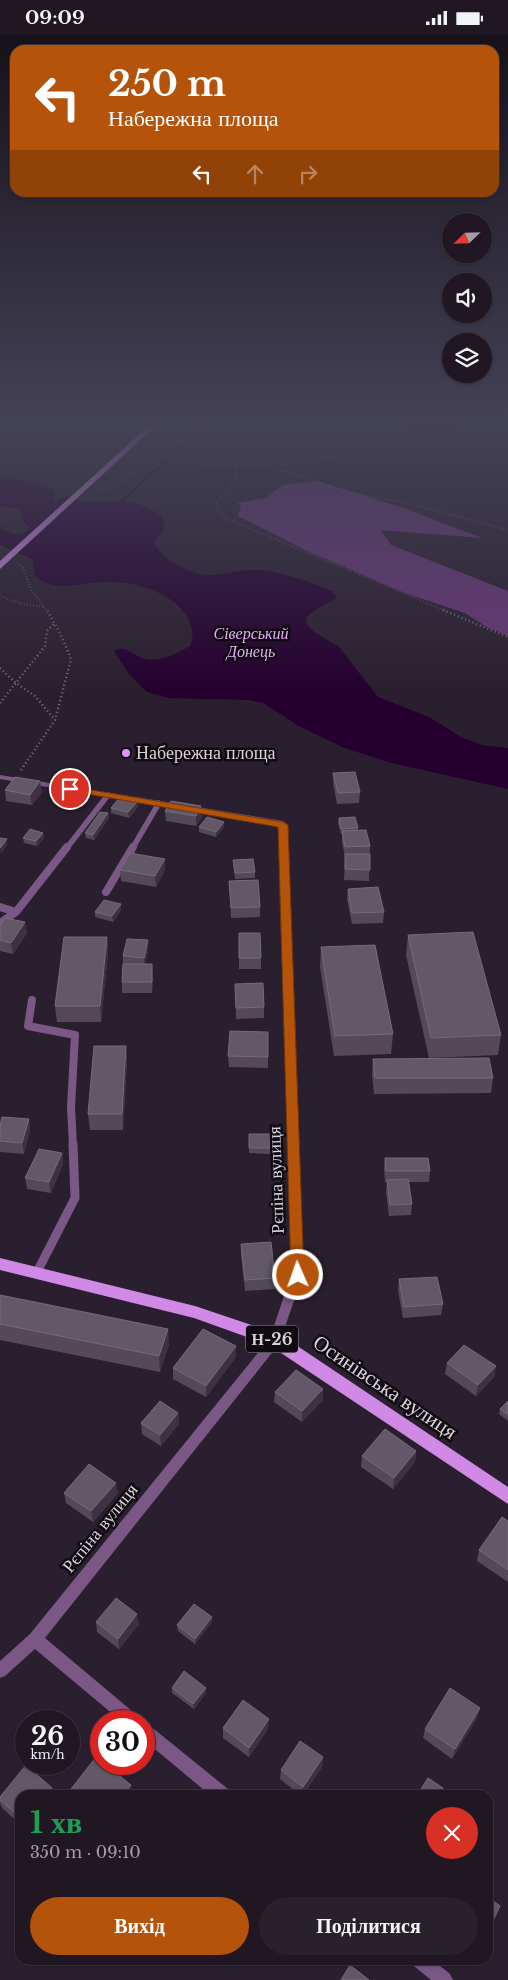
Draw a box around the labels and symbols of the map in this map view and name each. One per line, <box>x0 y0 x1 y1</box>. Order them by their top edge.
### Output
north arrow <box>442 213 492 263</box>
water label: Сіверський Донець <box>213 623 289 661</box>
place label: Набережна площа <box>136 742 276 764</box>
marker: Набережна площа <box>120 747 132 759</box>
pin <box>49 768 91 810</box>
street label: Рєпіна вулиця <box>263 1126 289 1234</box>
position arrow <box>271 1248 323 1300</box>
road number: Н-26 <box>246 1325 298 1353</box>
street label: Осинівська вулиця <box>308 1329 462 1445</box>
street label: Рєпіна вулиця <box>58 1479 142 1577</box>
speed limit sign: 30 <box>90 1710 155 1775</box>

